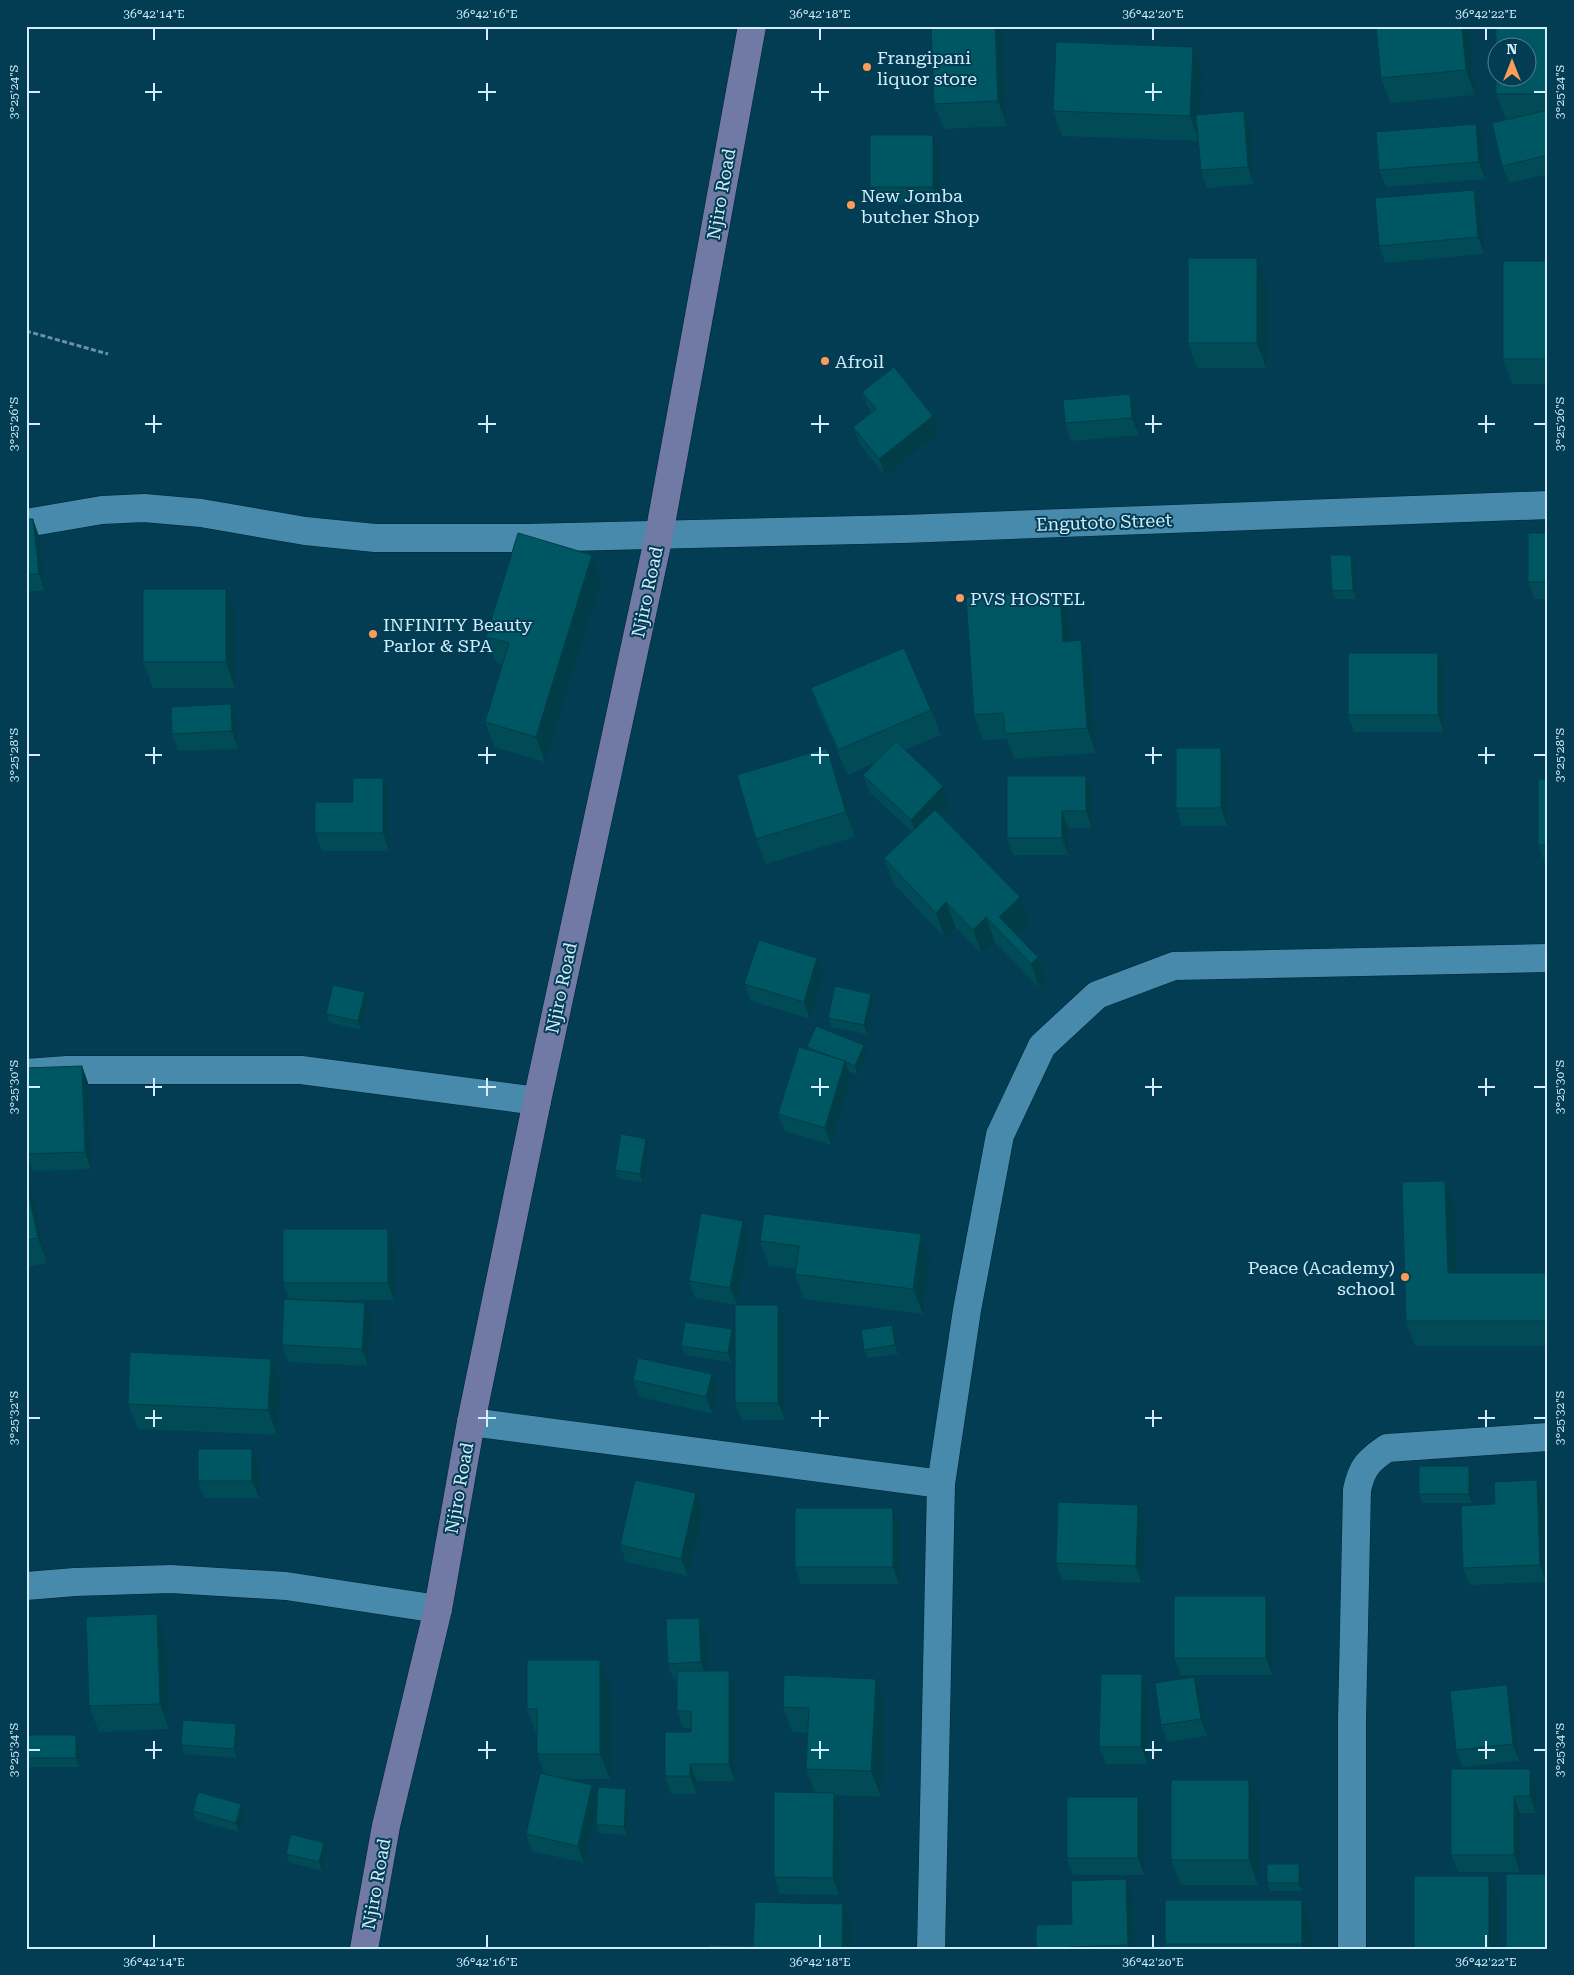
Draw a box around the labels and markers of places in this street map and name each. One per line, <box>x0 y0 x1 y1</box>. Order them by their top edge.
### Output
place label: Frangipani liquor store <box>877 47 977 89</box>
marker: Frangipani liquor store <box>861 61 873 73</box>
place label: New Jomba butcher Shop <box>861 185 980 227</box>
marker: New Jomba butcher Shop <box>845 199 857 211</box>
place label: Afroil <box>835 351 885 372</box>
marker: Afroil <box>819 355 831 367</box>
place label: PVS HOSTEL <box>970 588 1085 609</box>
marker: PVS HOSTEL <box>954 592 966 604</box>
place label: INFINITY Beauty Parlor & SPA <box>383 614 533 656</box>
marker: INFINITY Beauty Parlor & SPA <box>367 628 379 640</box>
place label: Peace (Academy) school <box>1248 1257 1395 1299</box>
marker: Peace (Academy) school <box>1399 1271 1411 1283</box>

